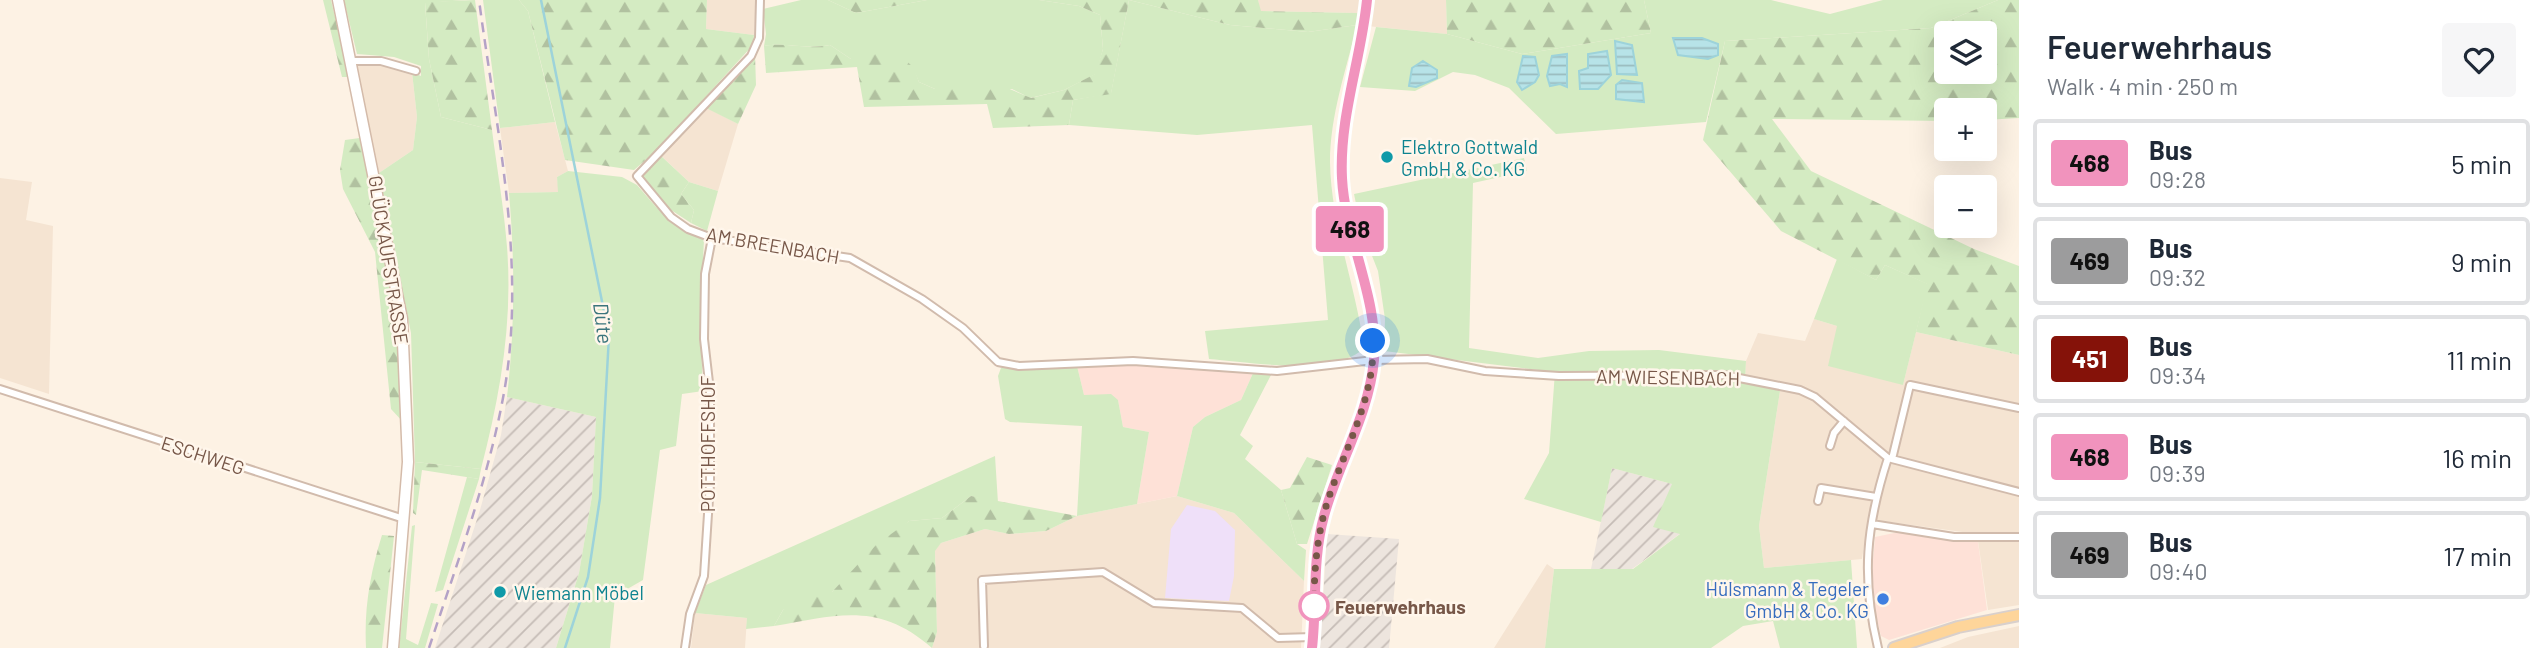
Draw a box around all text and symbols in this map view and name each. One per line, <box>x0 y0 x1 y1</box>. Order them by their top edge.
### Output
map controls <box>1934 21 1997 238</box>
button: layers <box>1934 21 1997 84</box>
button: heart <box>2442 23 2516 97</box>
text: Feuerwehrhaus <box>2047 26 2272 66</box>
text: Walk · 4 min · 250 m <box>2047 72 2238 100</box>
button: + <box>1934 98 1997 161</box>
text: Bus <box>2149 134 2192 165</box>
place label: Elektro Gottwald GmbH & Co. KG <box>1401 135 1538 180</box>
text: 468 <box>2069 148 2110 177</box>
text: 5 min <box>2451 148 2512 179</box>
marker: Elektro Gottwald GmbH & Co. KG <box>1379 149 1395 165</box>
text: 09:28 <box>2149 165 2206 193</box>
street label: GLÜCKAUFSTRASSE <box>364 174 414 346</box>
button: − <box>1934 175 1997 238</box>
line badge: 468 <box>1310 206 1390 252</box>
text: 468 <box>1330 214 1370 243</box>
street label: AM BREENBACH <box>705 222 841 268</box>
text: Bus <box>2149 232 2192 263</box>
text: 469 <box>2069 246 2110 275</box>
text: 9 min <box>2451 246 2512 277</box>
text: 09:32 <box>2149 263 2206 291</box>
water label: Düte <box>589 301 619 345</box>
your location <box>1355 323 1390 358</box>
text: Bus <box>2149 330 2192 361</box>
text: 451 <box>2072 344 2107 373</box>
text: 11 min <box>2446 344 2512 375</box>
text: 09:34 <box>2149 361 2206 389</box>
street label: AM WIESENBACH <box>1596 364 1740 390</box>
street label: POTTHOFFSHOF <box>696 376 719 512</box>
text: Bus <box>2149 428 2192 459</box>
street label: ESCHWEG <box>158 431 248 479</box>
text: 468 <box>2069 442 2110 471</box>
text: 16 min <box>2442 442 2512 473</box>
text: 09:39 <box>2149 459 2206 487</box>
text: Bus <box>2149 526 2192 557</box>
text: 469 <box>2069 540 2110 569</box>
text: 17 min <box>2443 540 2512 571</box>
text: 09:40 <box>2149 557 2207 585</box>
place label: Hülsmann & Tegeler GmbH & Co. KG <box>1706 577 1869 622</box>
place label: Wiemann Möbel <box>514 581 644 604</box>
marker: Wiemann Möbel <box>492 584 508 600</box>
marker: Feuerwehrhaus <box>1299 591 1329 621</box>
marker: Hülsmann & Tegeler GmbH & Co. KG <box>1875 591 1891 607</box>
place label: Feuerwehrhaus <box>1335 595 1466 618</box>

